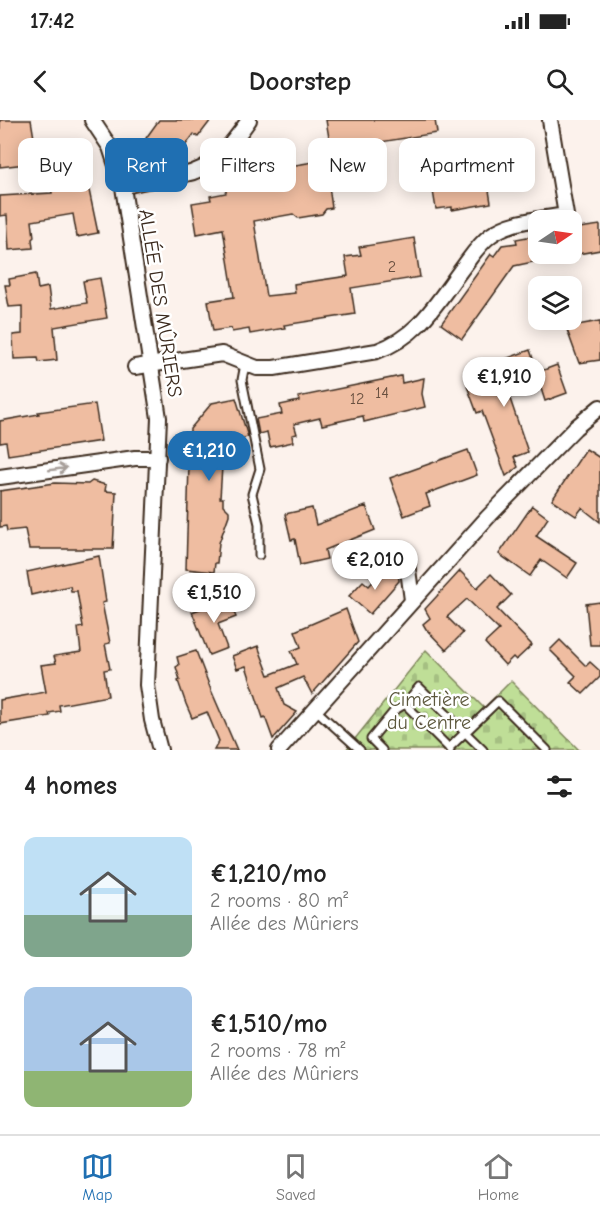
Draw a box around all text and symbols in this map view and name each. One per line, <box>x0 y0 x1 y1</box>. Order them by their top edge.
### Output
text: 17:42 <box>30 8 74 34</box>
icon: back <box>24 65 57 98</box>
icon: search <box>543 65 576 98</box>
text: Doorstep <box>249 66 351 97</box>
chip: Buy <box>18 138 93 192</box>
chip: Rent <box>105 138 188 192</box>
chip: Filters <box>200 138 296 192</box>
chip: New <box>308 138 387 192</box>
chip: Apartment <box>399 138 535 192</box>
street label: ALLÉE DES MÛRIERS <box>134 207 188 399</box>
north arrow <box>528 210 582 264</box>
map controls <box>528 210 582 330</box>
house number: 2 <box>388 258 396 276</box>
button: layers <box>528 276 582 330</box>
pin: €1,910 <box>455 357 553 408</box>
text: €1,910 <box>476 365 532 388</box>
house number: 14 <box>375 384 389 402</box>
house number: 12 <box>350 390 364 408</box>
pin: €1,210 <box>160 431 258 482</box>
text: €1,210 <box>182 439 236 462</box>
one-way arrow <box>48 464 67 475</box>
pin: €2,010 <box>326 540 424 591</box>
text: €2,010 <box>346 548 404 571</box>
pin: €1,510 <box>165 573 263 624</box>
text: €1,510 <box>186 581 242 604</box>
park label: Cimetière du Centre <box>387 688 471 734</box>
icon: filters <box>543 770 576 803</box>
text: 4 homes <box>24 771 117 801</box>
text: €1,210/mo <box>210 859 327 889</box>
icon: home <box>72 861 144 933</box>
text: 2 rooms · 80 m² <box>210 889 348 912</box>
text: Allée des Mûriers <box>210 912 358 935</box>
text: €1,510/mo <box>210 1009 328 1039</box>
icon: home <box>72 1011 144 1083</box>
text: 2 rooms · 78 m² <box>210 1039 346 1062</box>
text: Allée des Mûriers <box>210 1062 358 1085</box>
tab: Map <box>81 1150 114 1204</box>
tab: Saved <box>276 1150 316 1204</box>
tab: Home <box>478 1150 519 1204</box>

